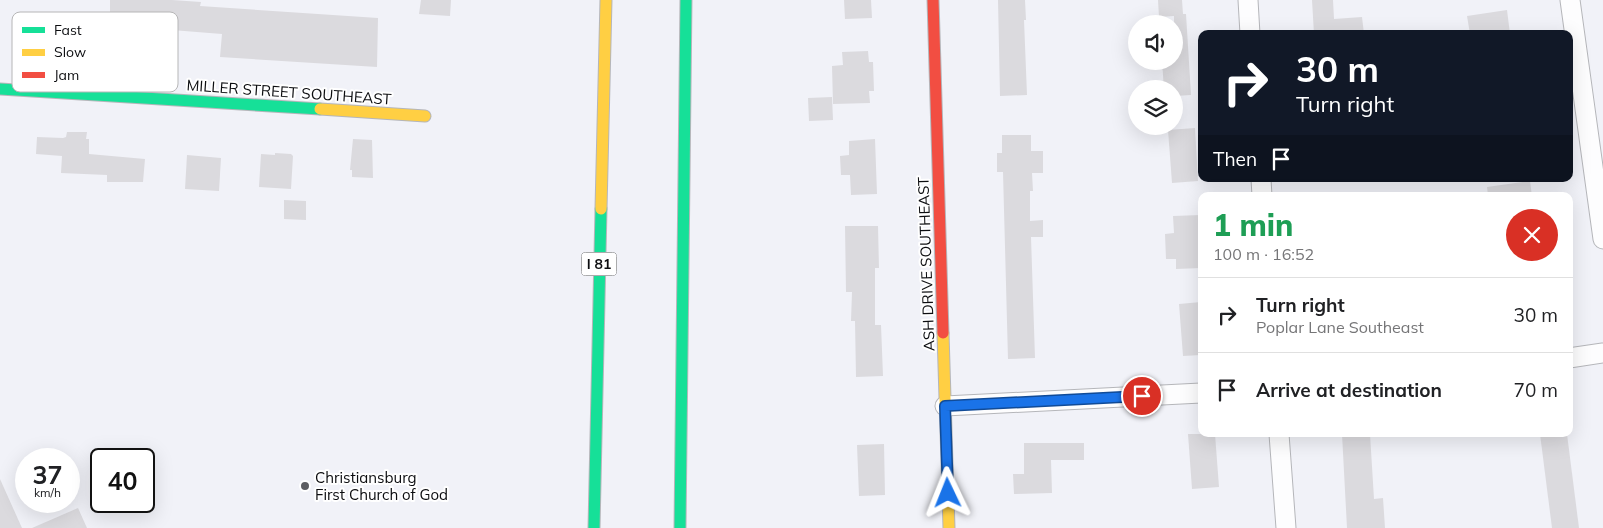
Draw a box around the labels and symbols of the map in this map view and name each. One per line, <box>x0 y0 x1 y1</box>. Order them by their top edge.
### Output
legend <box>12 12 178 92</box>
text: Fast <box>54 21 82 39</box>
text: Slow <box>54 43 86 61</box>
text: Jam <box>54 66 79 84</box>
street label: MILLER STREET SOUTHEAST <box>186 75 392 109</box>
street label: ASH DRIVE SOUTHEAST <box>913 176 939 352</box>
road number: I 81 <box>582 252 616 276</box>
pin <box>1121 375 1163 417</box>
speed limit sign: 40 <box>90 448 155 513</box>
position arrow <box>921 466 973 518</box>
place label: Christiansburg First Church of God <box>315 468 448 504</box>
marker: Christiansburg First Church of God <box>299 480 311 492</box>

